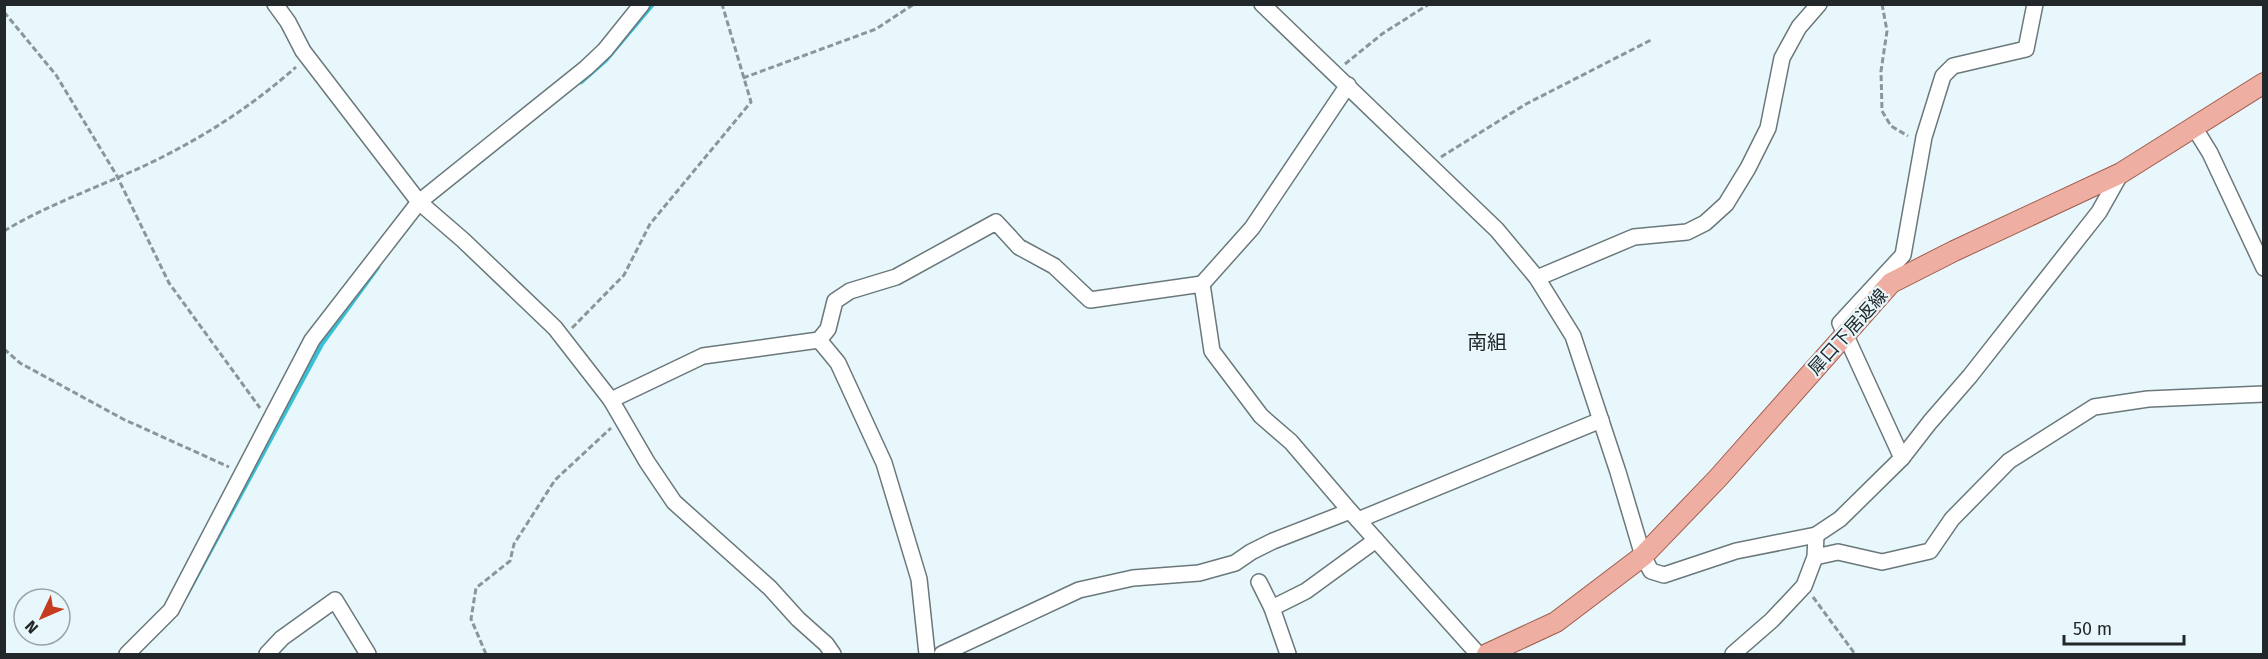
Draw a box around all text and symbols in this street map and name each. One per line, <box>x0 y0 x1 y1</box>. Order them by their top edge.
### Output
street label: 犀口下居返線 <box>1804 285 1892 379</box>
district label: 南組 <box>1467 330 1507 354</box>
north arrow <box>12 587 72 647</box>
scale bar <box>2064 608 2184 646</box>
text: N <box>21 617 42 637</box>
text: 50 m <box>2073 618 2112 640</box>

